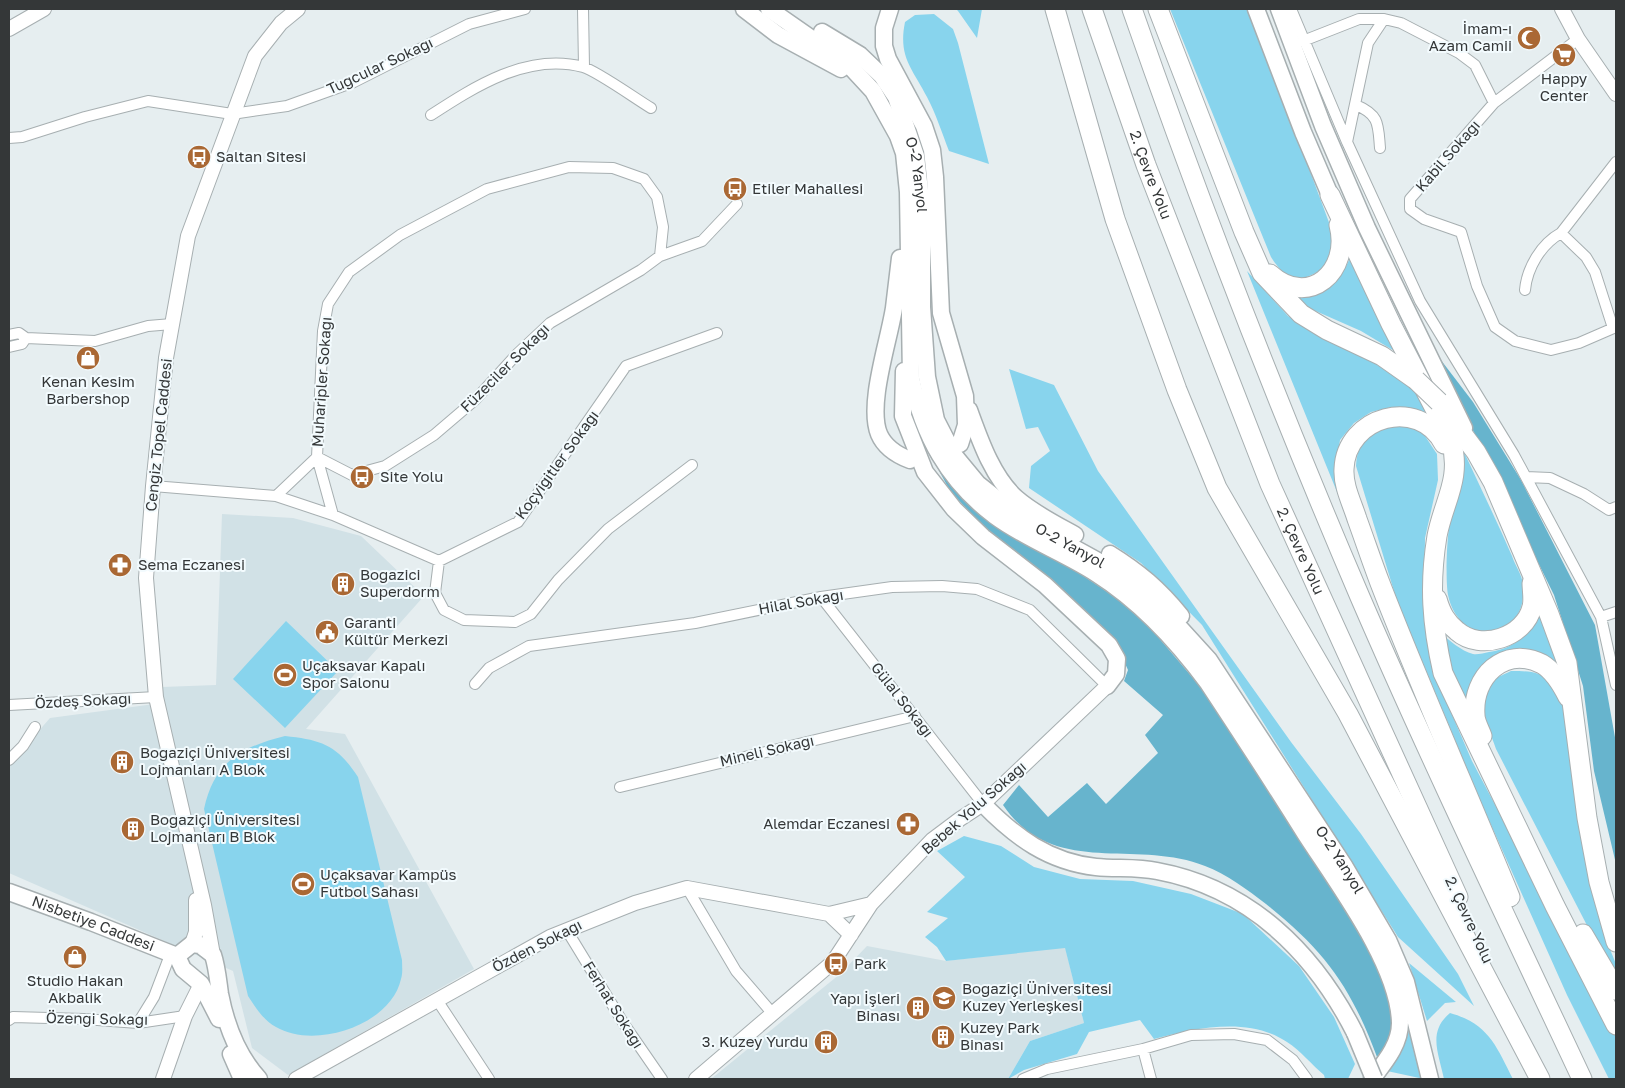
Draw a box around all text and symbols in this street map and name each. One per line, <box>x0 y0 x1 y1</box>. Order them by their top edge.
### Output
place label: İmam-ı Azam Camii <box>1429 19 1512 54</box>
mosque icon: İmam-ı Azam Camii <box>1516 25 1542 51</box>
street label: Tuğcular Sokağı <box>324 33 436 98</box>
supermarket icon: Happy Center <box>1551 42 1577 68</box>
place label: Happy Center <box>1540 69 1588 104</box>
street label: Kabil Sokağı <box>1411 116 1483 195</box>
street label: 2. Çevre Yolu <box>1127 128 1176 222</box>
street label: O-2 Yanyol <box>902 134 932 213</box>
bus stop icon: Saltan Sitesi <box>186 144 212 170</box>
place label: Saltan Sitesi <box>216 147 306 165</box>
bus stop icon: Etiler Mahallesi <box>722 176 748 202</box>
place label: Etiler Mahallesi <box>752 179 863 197</box>
street label: Muharipler Sokağı <box>307 316 335 448</box>
street label: Füzeciler Sokağı <box>456 319 552 415</box>
shop icon: Kenan Kesim Barbershop <box>75 345 101 371</box>
street label: Cengiz Topel Caddesi <box>141 357 175 512</box>
place label: Kenan Kesim Barbershop <box>41 372 135 407</box>
street label: Koçyiğitler Sokağı <box>511 406 602 522</box>
bus stop icon: Site Yolu <box>349 464 375 490</box>
place label: Site Yolu <box>380 467 443 485</box>
street label: 2. Çevre Yolu <box>1274 504 1329 597</box>
street label: O-2 Yanyol <box>1033 518 1109 571</box>
pharmacy icon: Sema Eczanesi <box>107 552 133 578</box>
place label: Sema Eczanesi <box>138 555 245 573</box>
place label: Bogazici Superdorm <box>360 565 440 600</box>
building icon: Bogazici Superdorm <box>330 571 356 597</box>
street label: Hilal Sokağı <box>757 585 845 617</box>
place label: Garanti Kültür Merkezi <box>344 613 448 648</box>
public building icon: Garanti Kültür Merkezi <box>314 619 340 645</box>
place label: Uçaksavar Kapalı Spor Salonu <box>302 656 425 691</box>
street label: Gülal Sokağı <box>868 658 938 740</box>
sports icon: Uçaksavar Kapalı Spor Salonu <box>272 662 298 688</box>
street label: Özdeş Sokağı <box>34 688 132 712</box>
street label: Mineli Sokağı <box>718 730 816 770</box>
place label: Boğaziçi Üniversitesi Lojmanları A Blok <box>140 743 290 778</box>
building icon: Boğaziçi Üniversitesi Lojmanları A Blok <box>109 749 135 775</box>
street label: Bebek Yolu Sokağı <box>917 757 1029 858</box>
place label: Boğaziçi Üniversitesi Lojmanları B Blok <box>150 810 300 845</box>
pharmacy icon: Alemdar Eczanesi <box>895 811 921 837</box>
place label: Alemdar Eczanesi <box>763 814 890 832</box>
building icon: Boğaziçi Üniversitesi Lojmanları B Blok <box>120 816 146 842</box>
street label: O-2 Yanyol <box>1312 822 1369 897</box>
place label: Uçaksavar Kampüs Futbol Sahası <box>320 865 456 900</box>
sports icon: Uçaksavar Kampüs Futbol Sahası <box>290 871 316 897</box>
street label: 2. Çevre Yolu <box>1442 873 1498 966</box>
street label: Nisbetiye Caddesi <box>30 891 158 954</box>
street label: Özden Sokağı <box>489 915 584 975</box>
shop icon: Studio Hakan Akbalik <box>62 944 88 970</box>
bus stop icon: Park <box>823 951 849 977</box>
place label: Park <box>854 954 887 972</box>
street label: Ferhat Sokağı <box>580 958 648 1051</box>
place label: Studio Hakan Akbalik <box>27 971 123 1006</box>
place label: Boğaziçi Üniversitesi Kuzey Yerleşkesi <box>962 979 1112 1014</box>
school or university icon: Boğaziçi Üniversitesi Kuzey Yerleşkesi <box>931 985 957 1011</box>
place label: Yapı İşleri Binası <box>830 989 900 1024</box>
building icon: Yapı İşleri Binası <box>905 995 931 1021</box>
street label: Özengi Sokağı <box>46 1008 148 1028</box>
place label: Kuzey Park Binası <box>960 1018 1040 1053</box>
building icon: Kuzey Park Binası <box>930 1024 956 1050</box>
building icon: 3. Kuzey Yurdu <box>813 1029 839 1055</box>
place label: 3. Kuzey Yurdu <box>702 1032 808 1050</box>

